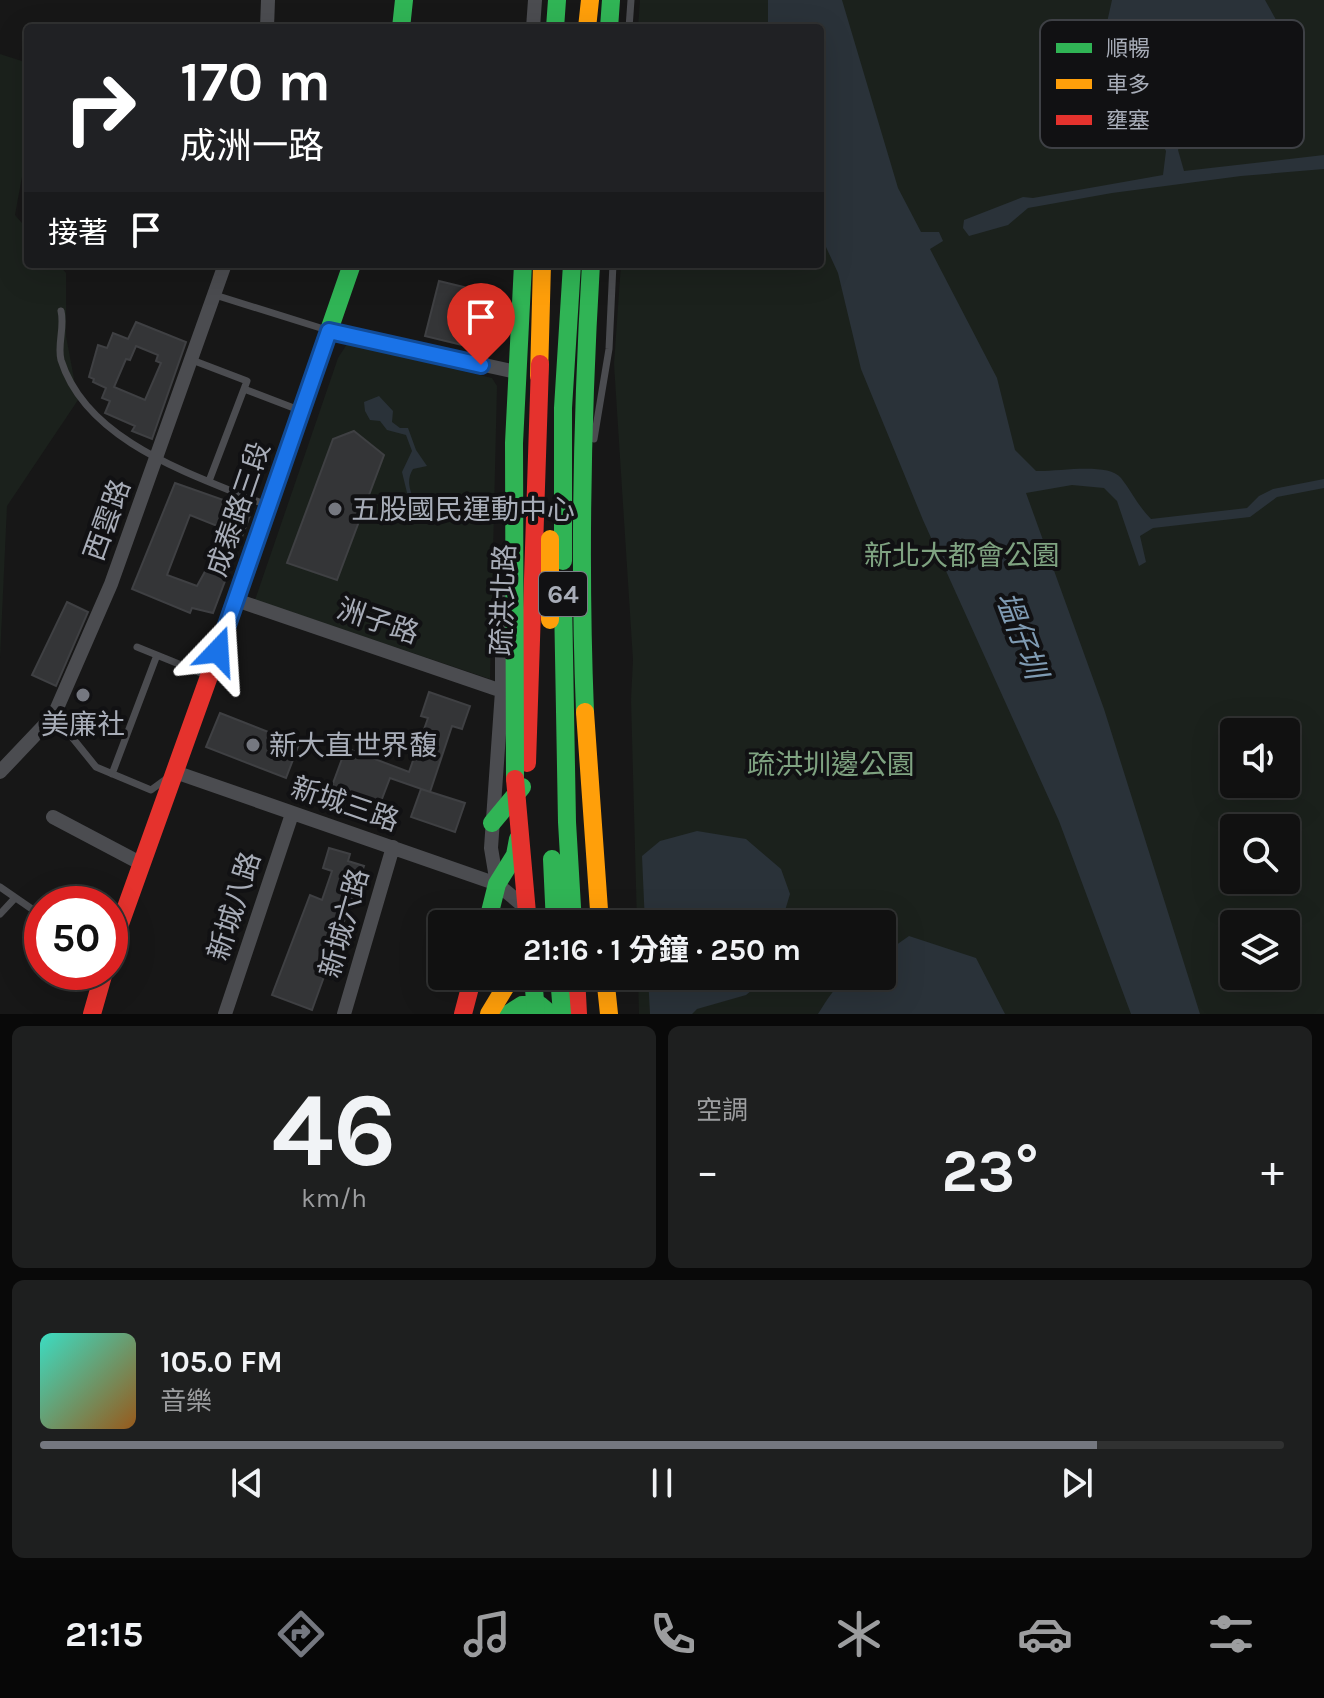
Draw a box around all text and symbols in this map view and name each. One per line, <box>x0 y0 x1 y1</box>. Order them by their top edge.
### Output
legend <box>1040 20 1304 148</box>
text: 順暢 <box>1106 36 1150 62</box>
text: 170 m <box>180 49 331 114</box>
icon: right <box>48 56 152 160</box>
text: 車多 <box>1106 72 1150 98</box>
text: 壅塞 <box>1106 108 1150 134</box>
text: 成洲一路 <box>180 125 324 167</box>
icon: arrive <box>124 208 168 252</box>
text: 接著 <box>48 215 108 251</box>
pin <box>447 283 515 365</box>
icon: arrive <box>459 295 503 339</box>
street label: 成泰路三段 <box>200 437 276 581</box>
street label: 西雲路 <box>77 475 137 565</box>
place label: 五股國民運動中心 <box>351 493 575 526</box>
marker: 五股國民運動中心 <box>326 500 344 518</box>
park label: 新北大都會公園 <box>864 539 1060 572</box>
street label: 疏洪北路 <box>485 543 521 657</box>
road number: 64 <box>539 572 587 616</box>
water label: 塭仔圳 <box>988 587 1055 687</box>
street label: 洲子路 <box>333 592 423 650</box>
position arrow <box>176 609 260 693</box>
marker: 美廉社 <box>74 686 92 704</box>
place label: 美廉社 <box>41 708 125 741</box>
map controls <box>1220 718 1300 990</box>
button: sound <box>1220 718 1300 798</box>
place label: 新大直世界馥 <box>269 729 437 762</box>
marker: 新大直世界馥 <box>244 736 262 754</box>
park label: 疏洪圳邊公園 <box>747 748 915 781</box>
street label: 新城三路 <box>287 770 403 838</box>
button: search <box>1220 814 1300 894</box>
street label: 新城八路 <box>201 848 267 964</box>
street label: 新城六路 <box>313 865 375 981</box>
speed limit sign: 50 <box>24 886 128 990</box>
button: layers <box>1220 910 1300 990</box>
text: 21:16 · 1 分鐘 · 250 m <box>523 932 801 968</box>
text: 46 <box>271 1070 397 1191</box>
text: 空調 <box>696 1095 748 1126</box>
text: 23° <box>942 1136 1038 1206</box>
text: − <box>696 1146 719 1197</box>
text: + <box>1261 1146 1284 1197</box>
text: km/h <box>301 1183 367 1214</box>
text: 105.0 FM <box>160 1344 283 1380</box>
text: 音樂 <box>160 1386 212 1417</box>
icon: previous <box>225 1461 269 1505</box>
icon: pause <box>640 1461 684 1505</box>
icon: next <box>1055 1461 1099 1505</box>
icon: directions <box>273 1606 329 1662</box>
icon: music <box>459 1606 515 1662</box>
icon: phone <box>645 1606 701 1662</box>
icon: climate <box>831 1606 887 1662</box>
icon: car <box>1017 1606 1073 1662</box>
icon: filters <box>1203 1606 1259 1662</box>
text: 21:15 <box>65 1613 143 1655</box>

